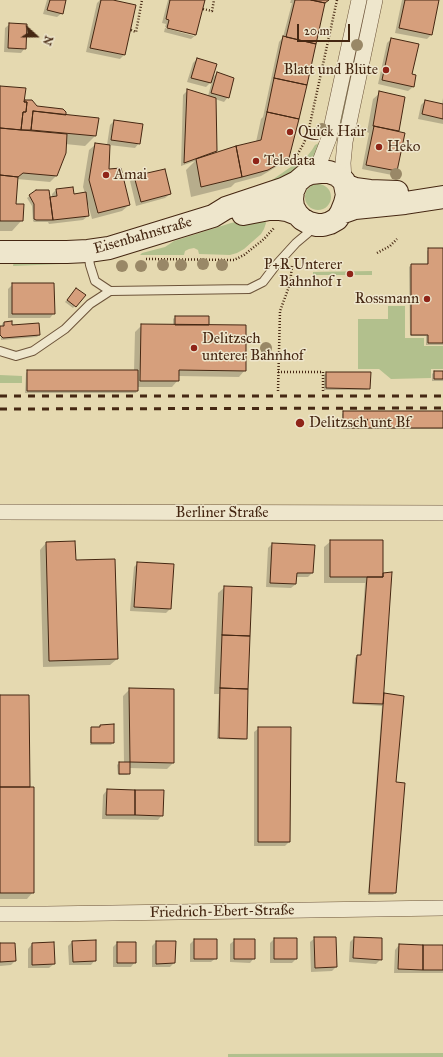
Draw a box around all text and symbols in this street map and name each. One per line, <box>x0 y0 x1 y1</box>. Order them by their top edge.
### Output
north arrow <box>16 16 56 56</box>
scale bar <box>299 16 352 42</box>
text: 20 m <box>304 24 330 38</box>
text: N <box>40 34 55 47</box>
place label: Blatt und Blüte <box>284 61 378 79</box>
marker: Blatt und Blüte <box>381 65 391 75</box>
place label: Quick Hair <box>298 123 366 141</box>
marker: Quick Hair <box>285 127 295 137</box>
place label: Heko <box>387 138 420 156</box>
marker: Heko <box>374 142 384 152</box>
place label: Teledata <box>264 152 315 170</box>
marker: Teledata <box>251 156 261 166</box>
place label: Amai <box>114 166 147 184</box>
marker: Amai <box>101 170 111 180</box>
street label: Eisenbahnstraße <box>92 213 194 259</box>
place label: P+R Unterer Bahnhof 1 <box>264 256 342 291</box>
marker: P+R Unterer Bahnhof 1 <box>345 269 355 279</box>
place label: Rossmann <box>355 290 419 308</box>
marker: Rossmann <box>422 294 432 304</box>
place label: Delitzsch unterer Bahnhof <box>202 330 304 365</box>
marker: Delitzsch unterer Bahnhof <box>189 343 199 353</box>
place label: Delitzsch unt Bf <box>309 414 410 432</box>
marker: Delitzsch unt Bf <box>294 417 306 429</box>
street label: Berliner Straße <box>175 504 269 522</box>
street label: Friedrich-Ebert-Straße <box>150 902 294 922</box>

